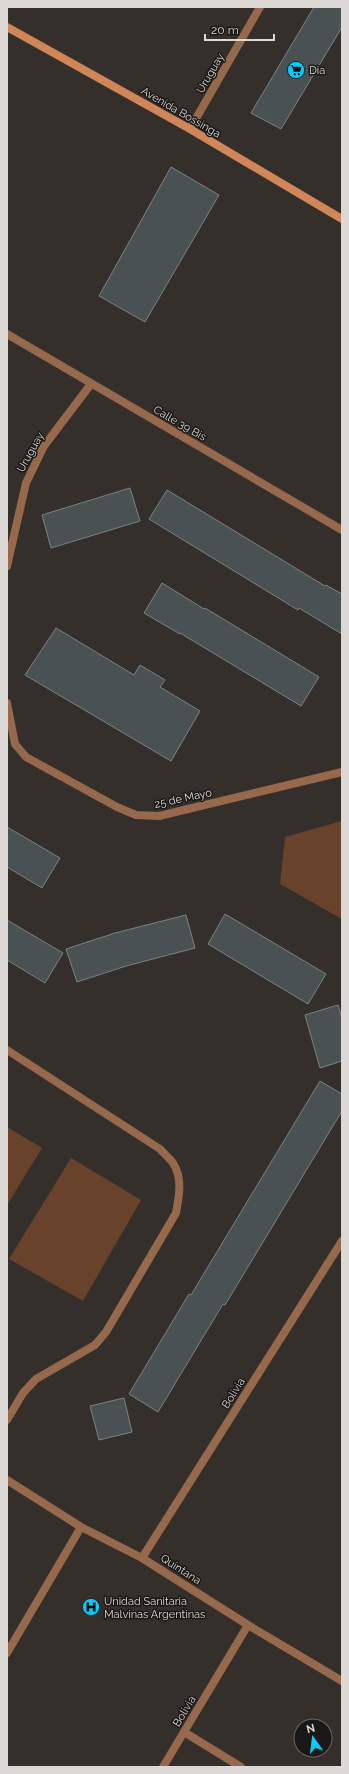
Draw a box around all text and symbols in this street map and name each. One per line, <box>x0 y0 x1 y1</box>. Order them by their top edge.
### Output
scale bar <box>205 16 274 42</box>
text: 20 m <box>211 23 239 37</box>
street label: Uruguay <box>194 51 227 95</box>
supermarket icon: Dia <box>286 60 306 80</box>
place label: Dia <box>309 64 325 77</box>
street label: Avenida Bossinga <box>139 84 223 141</box>
street label: Calle 39 Bis <box>151 403 209 444</box>
street label: Uruguay <box>14 430 47 475</box>
street label: 25 de Mayo <box>153 786 213 811</box>
street label: Bolivia <box>219 1376 248 1411</box>
street label: Quintana <box>158 1552 203 1587</box>
place label: Unidad Sanitaria Malvinas Argentinas <box>104 1595 205 1621</box>
hospital icon: Unidad Sanitaria Malvinas Argentinas <box>81 1597 101 1617</box>
street label: Bolivia <box>170 1694 199 1729</box>
north arrow <box>293 1718 333 1758</box>
text: N <box>305 1721 316 1736</box>

